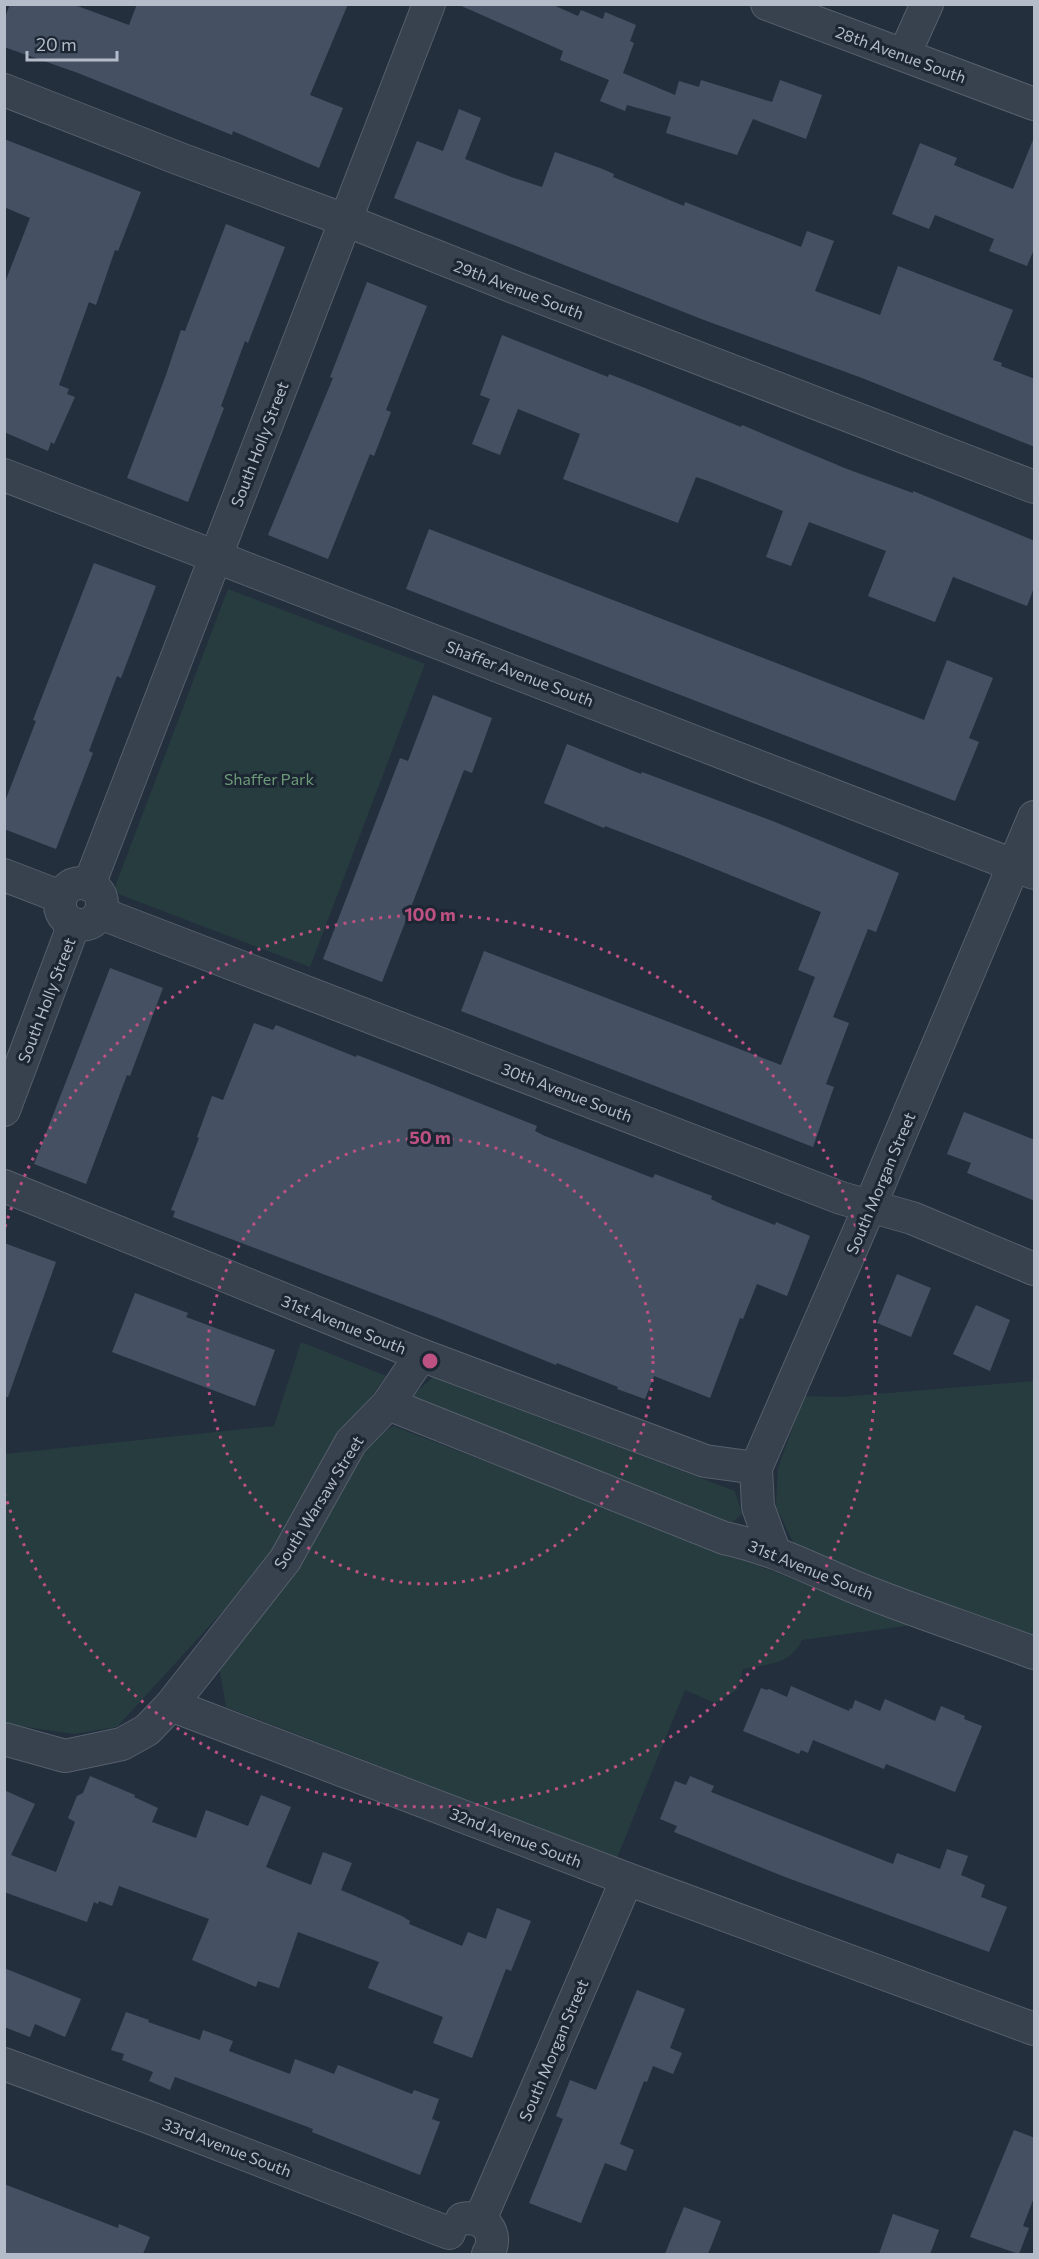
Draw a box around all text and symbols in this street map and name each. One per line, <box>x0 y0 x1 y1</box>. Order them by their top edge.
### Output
street label: 28th Avenue South <box>833 22 969 86</box>
scale bar <box>27 24 117 62</box>
text: 20 m <box>36 33 77 55</box>
street label: 29th Avenue South <box>451 256 587 322</box>
street label: South Holly Street <box>226 378 292 509</box>
street label: Shaffer Avenue South <box>443 636 597 710</box>
park label: Shaffer Park <box>224 769 314 788</box>
text: 100 m <box>404 903 456 925</box>
street label: South Holly Street <box>13 934 79 1065</box>
street label: 30th Avenue South <box>499 1058 635 1126</box>
street label: South Morgan Street <box>842 1109 919 1257</box>
text: 50 m <box>409 1126 451 1148</box>
street label: 31st Avenue South <box>279 1290 409 1358</box>
centre of rings <box>420 1351 440 1371</box>
street label: South Warsaw Street <box>269 1432 367 1572</box>
street label: 31st Avenue South <box>746 1535 876 1603</box>
street label: 32nd Avenue South <box>448 1803 584 1871</box>
street label: South Morgan Street <box>515 1976 592 2124</box>
street label: 33rd Avenue South <box>160 2114 294 2180</box>

